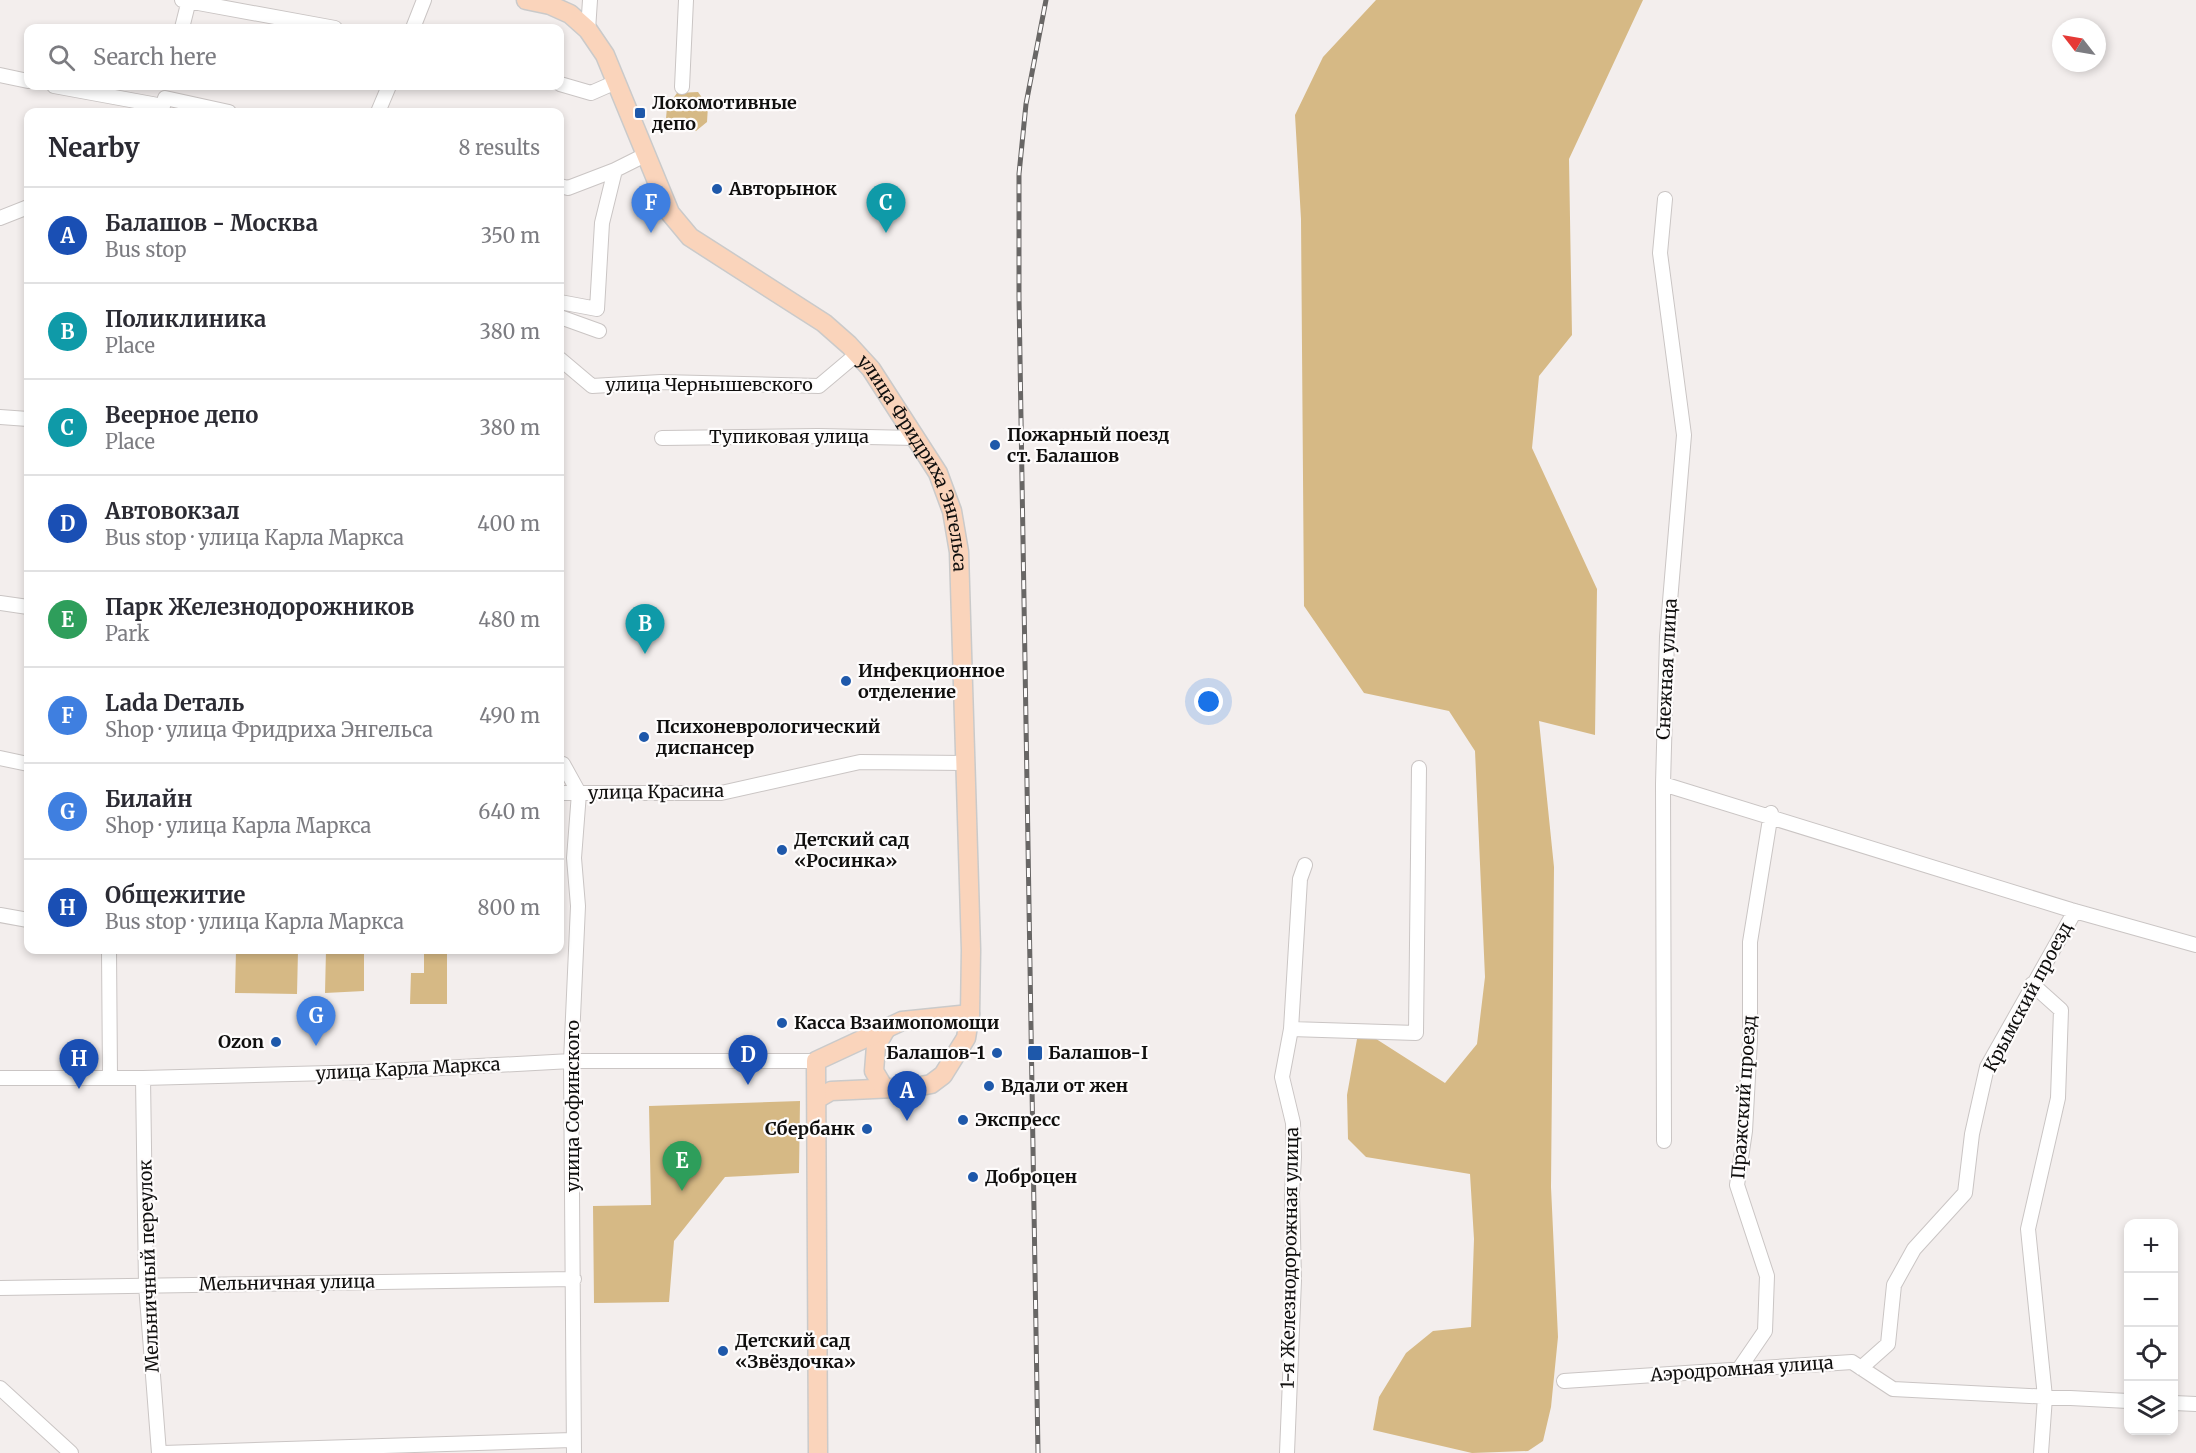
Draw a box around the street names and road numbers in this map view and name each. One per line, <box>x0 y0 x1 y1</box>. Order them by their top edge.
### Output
street label: улица Фридриха Энгельса <box>853 350 972 572</box>
street label: улица Чернышевского <box>605 373 813 396</box>
street label: Тупиковая улица <box>709 425 869 448</box>
street label: Снежная улица <box>1651 597 1682 740</box>
street label: улица Красина <box>588 779 725 804</box>
street label: Крымский проезд <box>1978 918 2077 1076</box>
street label: Пражский проезд <box>1726 1014 1761 1180</box>
street label: улица Софинского <box>561 1020 584 1192</box>
street label: улица Карла Маркса <box>315 1052 501 1085</box>
street label: 1-я Железнодорожная улица <box>1276 1126 1303 1389</box>
street label: Мельничный переулок <box>133 1159 164 1373</box>
street label: Мельничная улица <box>199 1269 376 1296</box>
street label: Аэродромная улица <box>1649 1351 1835 1386</box>

